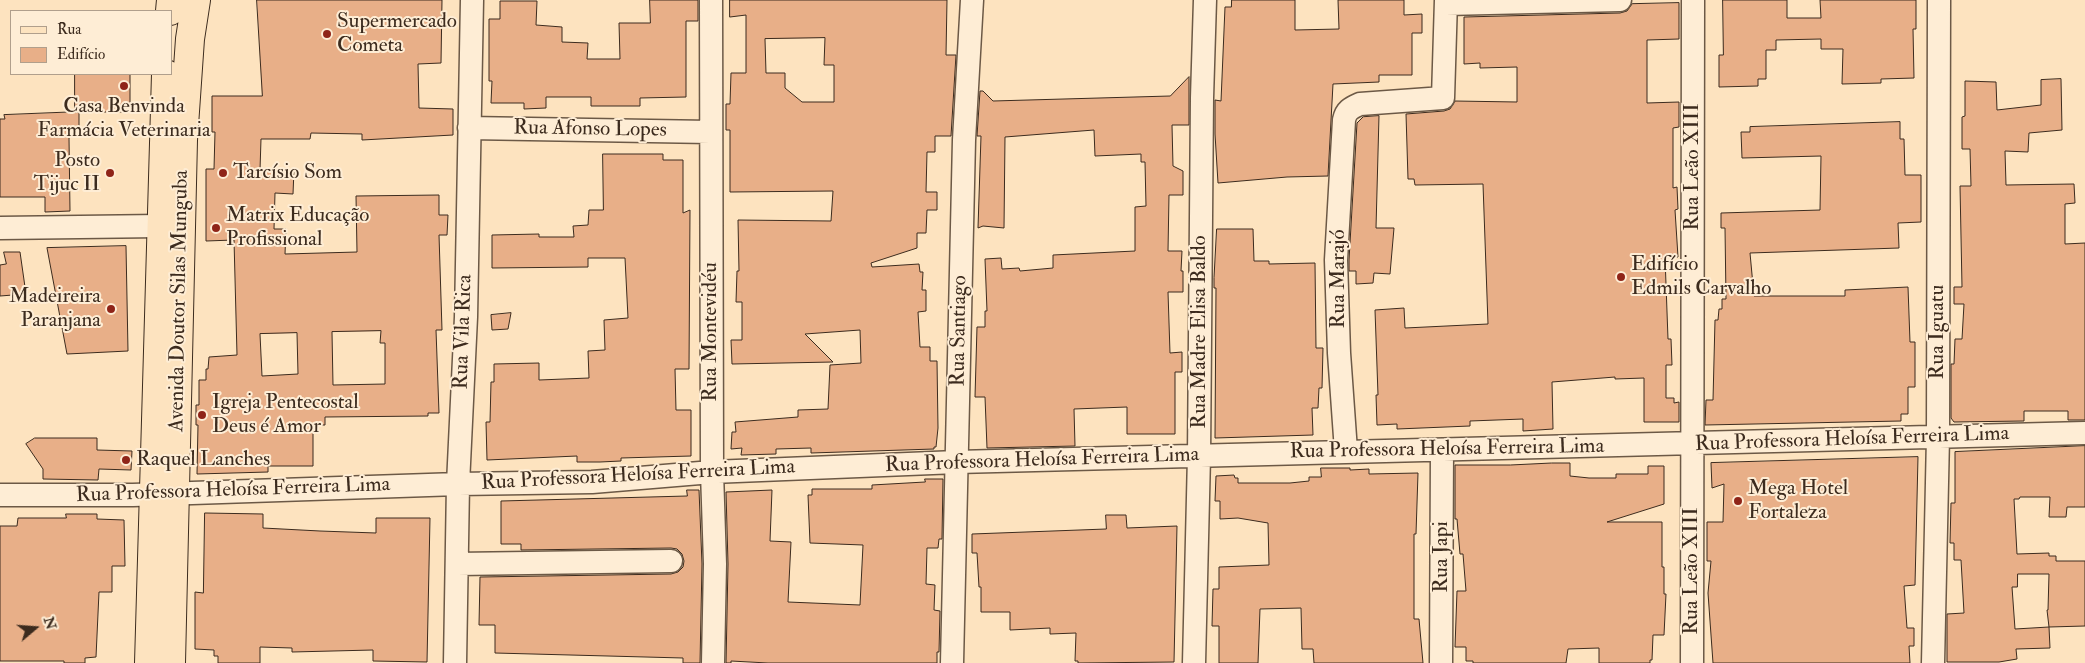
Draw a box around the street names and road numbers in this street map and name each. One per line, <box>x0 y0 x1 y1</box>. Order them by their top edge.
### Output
street label: Rua Leão XIII <box>1680 103 1706 231</box>
street label: Rua Afonso Lopes <box>513 116 667 144</box>
street label: Avenida Doutor Silas Munguba <box>165 170 195 432</box>
street label: Rua Marajó <box>1326 229 1352 329</box>
street label: Rua Madre Elisa Baldo <box>1187 235 1213 429</box>
street label: Rua Montevidéu <box>698 262 724 402</box>
street label: Rua Vila Rica <box>449 274 479 390</box>
street label: Rua Santiago <box>946 275 974 387</box>
street label: Rua Iguatu <box>1925 285 1951 379</box>
street label: Rua Professora Heloísa Ferreira Lima <box>1694 422 2010 458</box>
street label: Rua Professora Heloísa Ferreira Lima <box>1290 435 1604 465</box>
street label: Rua Professora Heloísa Ferreira Lima <box>884 443 1200 479</box>
street label: Rua Professora Heloísa Ferreira Lima <box>480 455 796 497</box>
street label: Rua Professora Heloísa Ferreira Lima <box>75 473 391 509</box>
street label: Rua Leão XIII <box>1679 507 1705 635</box>
street label: Rua Japi <box>1429 521 1455 593</box>

